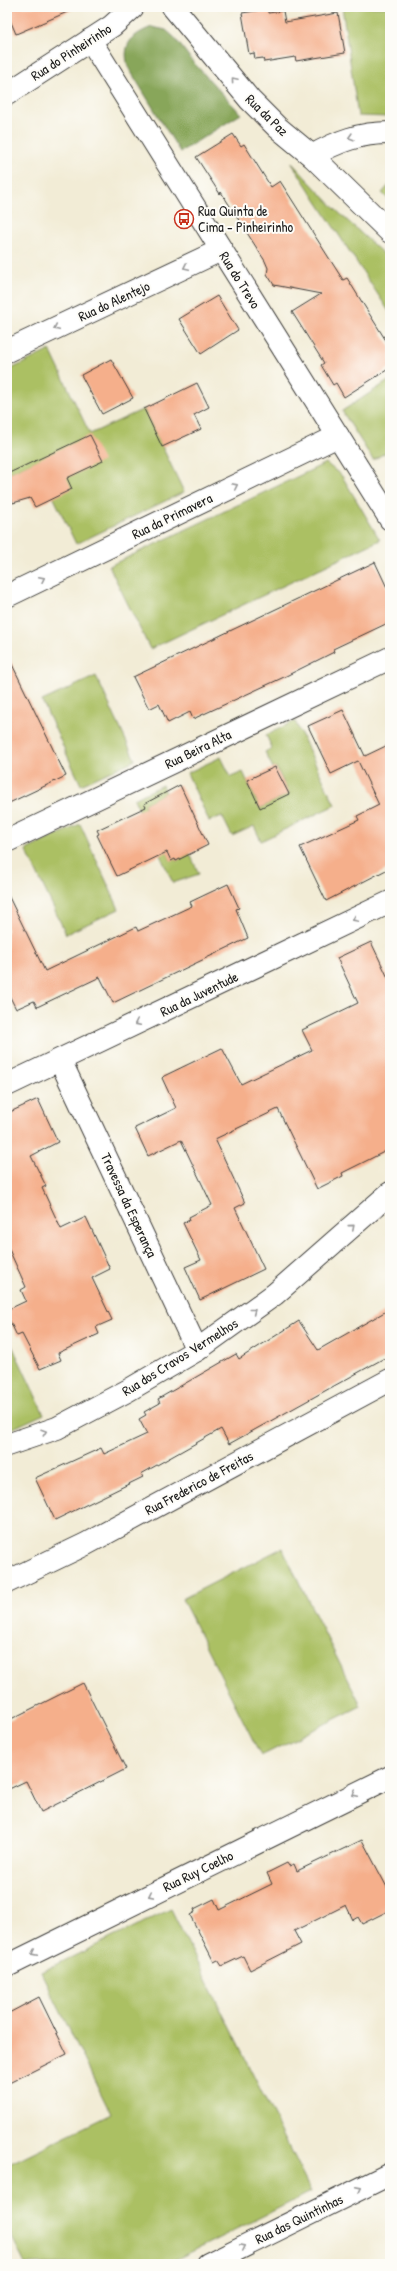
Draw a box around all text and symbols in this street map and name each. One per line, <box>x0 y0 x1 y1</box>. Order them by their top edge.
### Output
street label: Rua do Pinheirinho <box>27 18 115 85</box>
one-way arrow <box>231 78 238 85</box>
street label: Rua da Paz <box>242 89 293 140</box>
one-way arrow <box>348 133 355 141</box>
place label: Rua Quinta de Cima - Pinheirinho <box>198 201 293 236</box>
bus stop icon: Rua Quinta de Cima - Pinheirinho <box>173 208 195 230</box>
street label: Rua do Trevo <box>215 248 266 312</box>
one-way arrow <box>182 262 190 270</box>
street label: Rua do Alentejo <box>75 276 153 326</box>
one-way arrow <box>52 323 60 331</box>
one-way arrow <box>231 483 238 491</box>
street label: Rua da Primavera <box>128 488 216 543</box>
one-way arrow <box>38 576 45 584</box>
street label: Rua Beira Alta <box>162 724 235 773</box>
one-way arrow <box>352 914 359 922</box>
street label: Rua da Juventude <box>157 966 241 1021</box>
one-way arrow <box>133 1018 141 1026</box>
street label: Travessa da Esperança <box>96 1149 162 1261</box>
one-way arrow <box>347 1225 355 1232</box>
one-way arrow <box>248 1309 255 1316</box>
street label: Rua dos Cravos Vermelhos <box>118 1313 241 1400</box>
one-way arrow <box>40 1429 47 1437</box>
street label: Rua Frederico de Freitas <box>141 1446 256 1519</box>
one-way arrow <box>352 1789 359 1797</box>
street label: Rua Ruy Coelho <box>160 1845 237 1897</box>
one-way arrow <box>147 1890 155 1898</box>
one-way arrow <box>31 1948 38 1956</box>
one-way arrow <box>355 2186 362 2194</box>
street label: Rua das Quintinhas <box>252 2189 346 2248</box>
one-way arrow <box>238 2244 246 2252</box>

